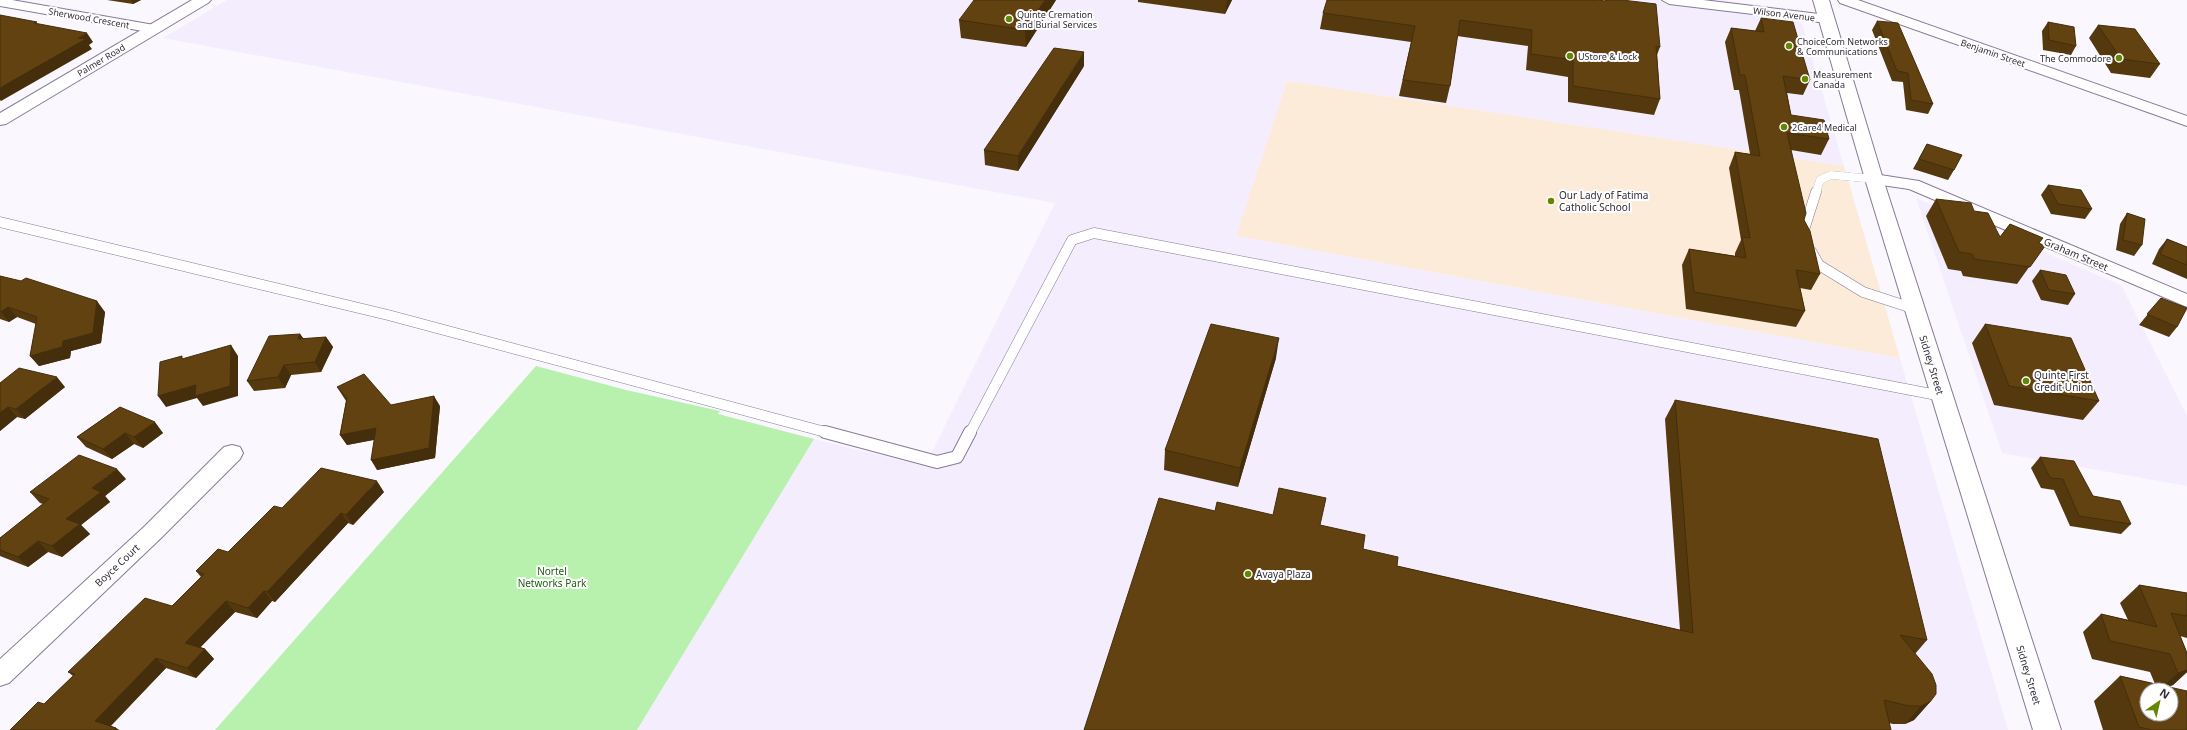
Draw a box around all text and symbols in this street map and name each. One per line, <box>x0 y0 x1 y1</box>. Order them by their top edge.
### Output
street label: Sherwood Crescent <box>48 4 131 32</box>
street label: Wilson Avenue <box>1752 4 1816 24</box>
place label: Quinte Cremation and Burial Services <box>1017 8 1097 31</box>
marker: Quinte Cremation and Burial Services <box>1004 14 1014 24</box>
place label: ChoiceCom Networks & Communications <box>1797 35 1888 58</box>
street label: Benjamin Street <box>1959 36 2028 70</box>
street label: Palmer Road <box>75 41 127 79</box>
marker: ChoiceCom Networks & Communications <box>1784 41 1794 51</box>
place label: UStore & Lock <box>1578 50 1638 63</box>
marker: UStore & Lock <box>1565 51 1575 61</box>
place label: The Commodore <box>2040 52 2111 65</box>
marker: The Commodore <box>2114 53 2124 63</box>
place label: Measurement Canada <box>1813 68 1873 91</box>
marker: Measurement Canada <box>1800 74 1810 84</box>
place label: 2Care4 Medical <box>1792 121 1857 134</box>
marker: 2Care4 Medical <box>1779 122 1789 132</box>
place label: Our Lady of Fatima Catholic School <box>1559 188 1648 214</box>
marker: Our Lady of Fatima Catholic School <box>1546 196 1556 206</box>
street label: Graham Street <box>2042 234 2111 274</box>
street label: Sidney Street <box>1916 334 1948 397</box>
place label: Quinte First Credit Union <box>2034 368 2093 394</box>
marker: Quinte First Credit Union <box>2021 376 2031 386</box>
street label: Boyce Court <box>91 540 143 589</box>
park label: Nortel Networks Park <box>518 564 587 590</box>
place label: Avaya Plaza <box>1256 567 1311 581</box>
marker: Avaya Plaza <box>1243 569 1253 579</box>
street label: Sidney Street <box>2013 644 2045 707</box>
north arrow <box>2139 682 2179 722</box>
text: N <box>2157 685 2173 702</box>

